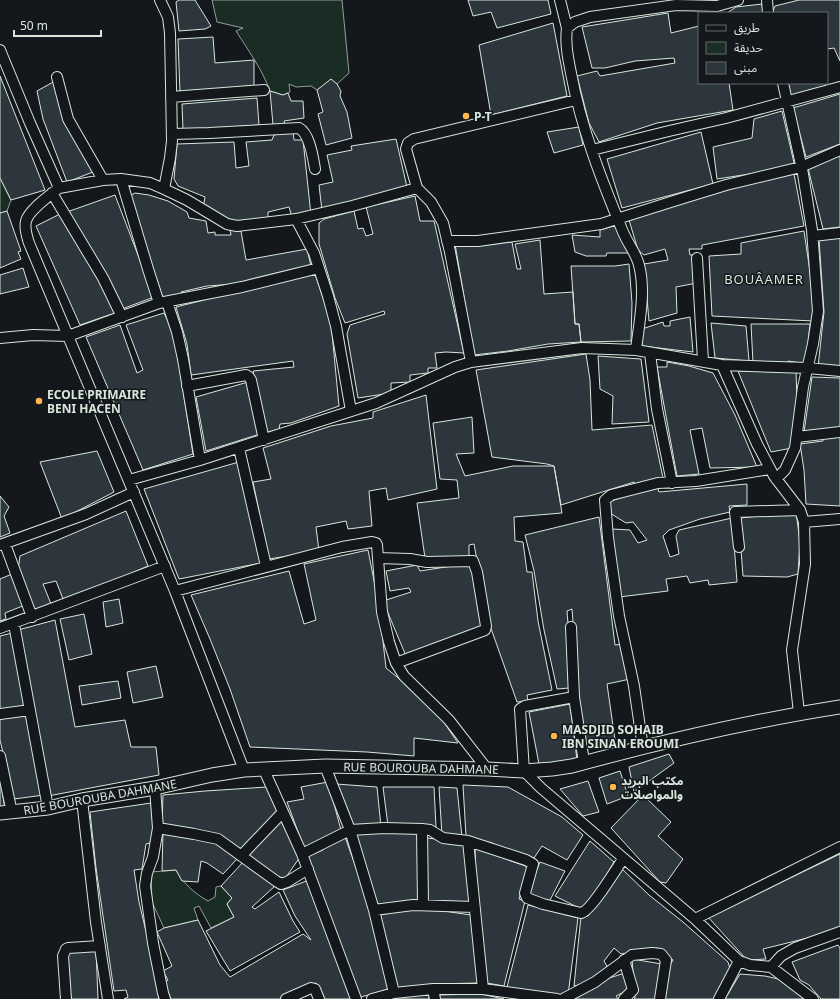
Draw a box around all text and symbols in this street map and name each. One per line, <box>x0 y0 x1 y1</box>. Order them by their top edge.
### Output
scale bar <box>14 12 101 38</box>
legend <box>698 12 828 84</box>
text: 50 m <box>20 17 48 34</box>
text: طريق <box>734 19 760 36</box>
text: حديقة <box>734 39 763 56</box>
text: مبنى <box>734 59 757 76</box>
place label: P-T <box>474 108 492 125</box>
marker: P-T <box>461 111 471 121</box>
district label: BOUÂAMER <box>724 270 804 288</box>
place label: ECOLE PRIMAIRE BENI HACEN <box>47 386 146 417</box>
marker: ECOLE PRIMAIRE BENI HACEN <box>34 396 44 406</box>
place label: MASDJID SOHAIB IBN SINAN EROUMI <box>562 721 679 752</box>
marker: MASDJID SOHAIB IBN SINAN EROUMI <box>549 731 559 741</box>
street label: RUE BOUROUBA DAHMANE <box>343 758 499 778</box>
place label: مكتب البريد والمواصلات <box>621 772 683 803</box>
street label: RUE BOUROUBA DAHMANE <box>22 775 178 819</box>
marker: مكتب البريد والمواصلات <box>608 782 618 792</box>

